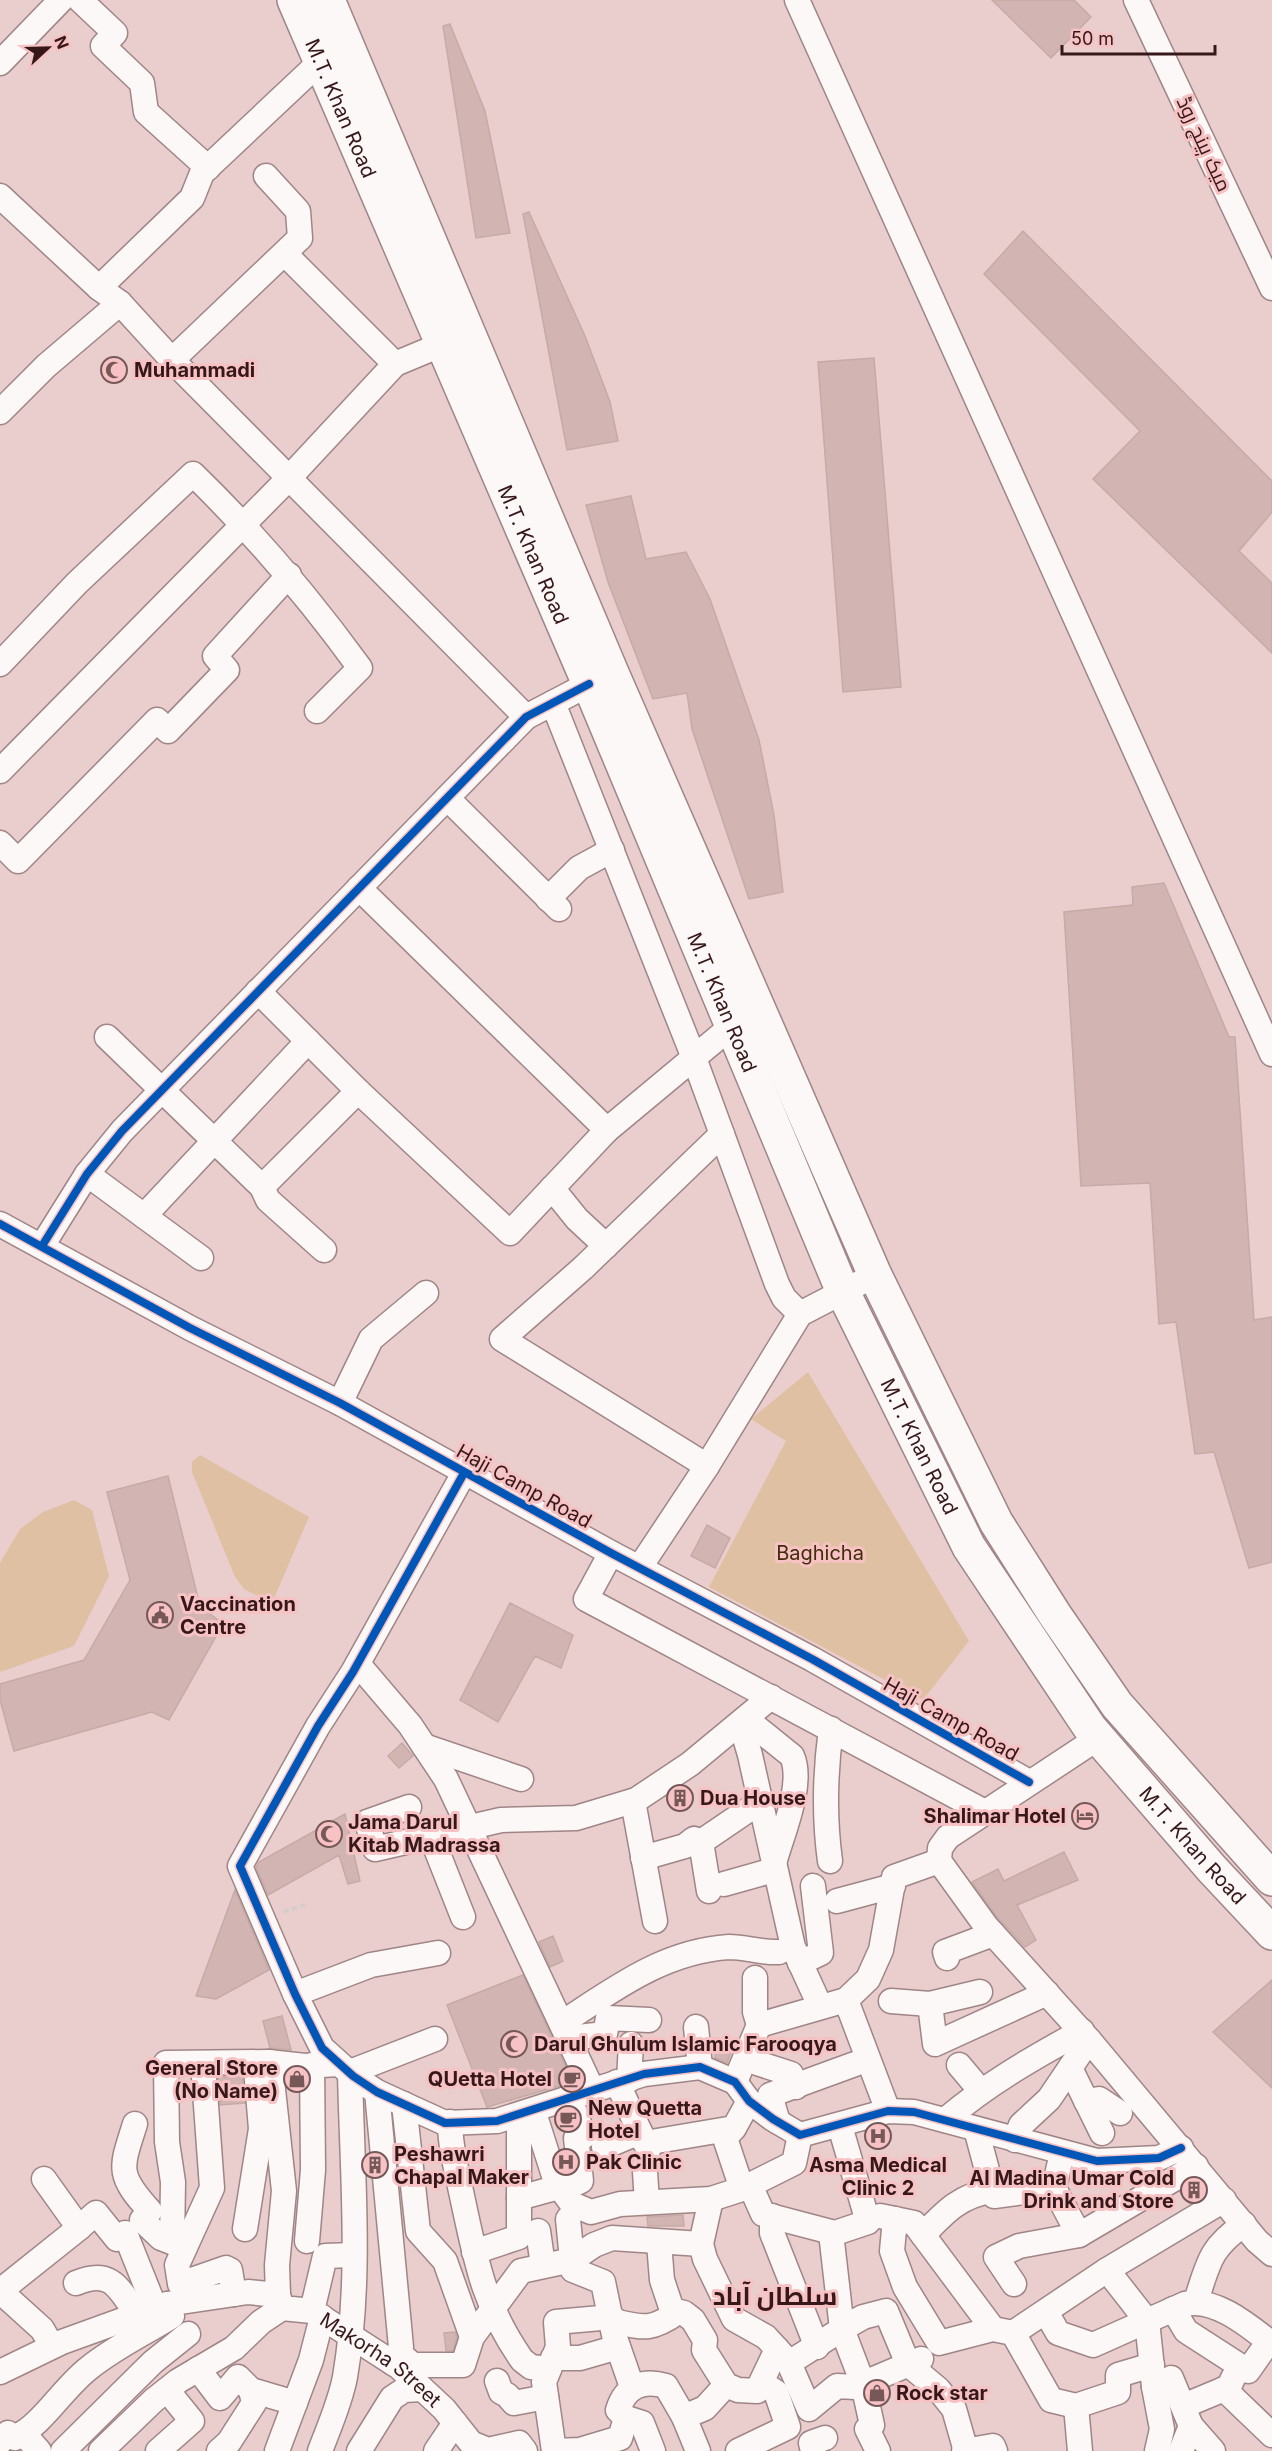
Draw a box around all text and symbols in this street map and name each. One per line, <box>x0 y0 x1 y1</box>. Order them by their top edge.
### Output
north arrow <box>18 18 78 78</box>
scale bar <box>1062 18 1215 56</box>
text: 50 m <box>1071 28 1114 49</box>
text: N <box>50 33 73 52</box>
street label: M.T. Khan Road <box>300 35 381 182</box>
street label: میک ہینچ روڈ <box>1170 93 1236 196</box>
mosque icon: Muhammadi <box>99 355 129 385</box>
place label: Muhammadi <box>134 358 255 382</box>
street label: M.T. Khan Road <box>493 481 574 628</box>
street label: M.T. Khan Road <box>682 929 762 1076</box>
street label: M.T. Khan Road <box>876 1374 963 1518</box>
street label: Haji Camp Road <box>452 1439 596 1533</box>
park label: Baghicha <box>776 1541 864 1565</box>
place label: Vaccination Centre <box>180 1592 296 1639</box>
public building icon: Vaccination Centre <box>145 1600 175 1630</box>
street label: Haji Camp Road <box>879 1672 1023 1766</box>
street label: M.T. Khan Road <box>1134 1782 1251 1909</box>
building icon: Dua House <box>665 1783 695 1813</box>
place label: Dua House <box>700 1786 806 1810</box>
hotel icon: Shalimar Hotel <box>1070 1801 1100 1831</box>
place label: Shalimar Hotel <box>924 1804 1066 1828</box>
place label: Jama Darul Kitab Madrassa <box>348 1810 501 1857</box>
mosque icon: Jama Darul Kitab Madrassa <box>314 1819 344 1849</box>
mosque icon: Darul Ghulum Islamic Farooqya <box>499 2029 529 2059</box>
place label: Darul Ghulum Islamic Farooqya <box>534 2032 837 2056</box>
place label: General Store (No Name) <box>145 2056 278 2103</box>
shop icon: General Store (No Name) <box>282 2064 312 2094</box>
cafe icon: QUetta Hotel <box>557 2064 587 2094</box>
place label: QUetta Hotel <box>428 2067 552 2091</box>
place label: New Quetta Hotel <box>588 2096 702 2143</box>
cafe icon: New Quetta Hotel <box>553 2104 583 2134</box>
hospital icon: Asma Medical Clinic 2 <box>863 2121 893 2151</box>
place label: Peshawri Chapal Maker <box>394 2142 529 2189</box>
hospital icon: Pak Clinic <box>551 2147 581 2177</box>
building icon: Peshawri Chapal Maker <box>360 2150 390 2180</box>
place label: Pak Clinic <box>586 2150 682 2174</box>
place label: Asma Medical Clinic 2 <box>809 2153 947 2200</box>
place label: Al Madina Umar Cold Drink and Store <box>969 2166 1174 2213</box>
building icon: Al Madina Umar Cold Drink and Store <box>1179 2175 1209 2205</box>
district label: سلطان آباد <box>713 2280 837 2311</box>
street label: Makorha Street <box>315 2307 446 2412</box>
shop icon: Rock star <box>862 2378 892 2408</box>
place label: Rock star <box>896 2381 988 2405</box>

